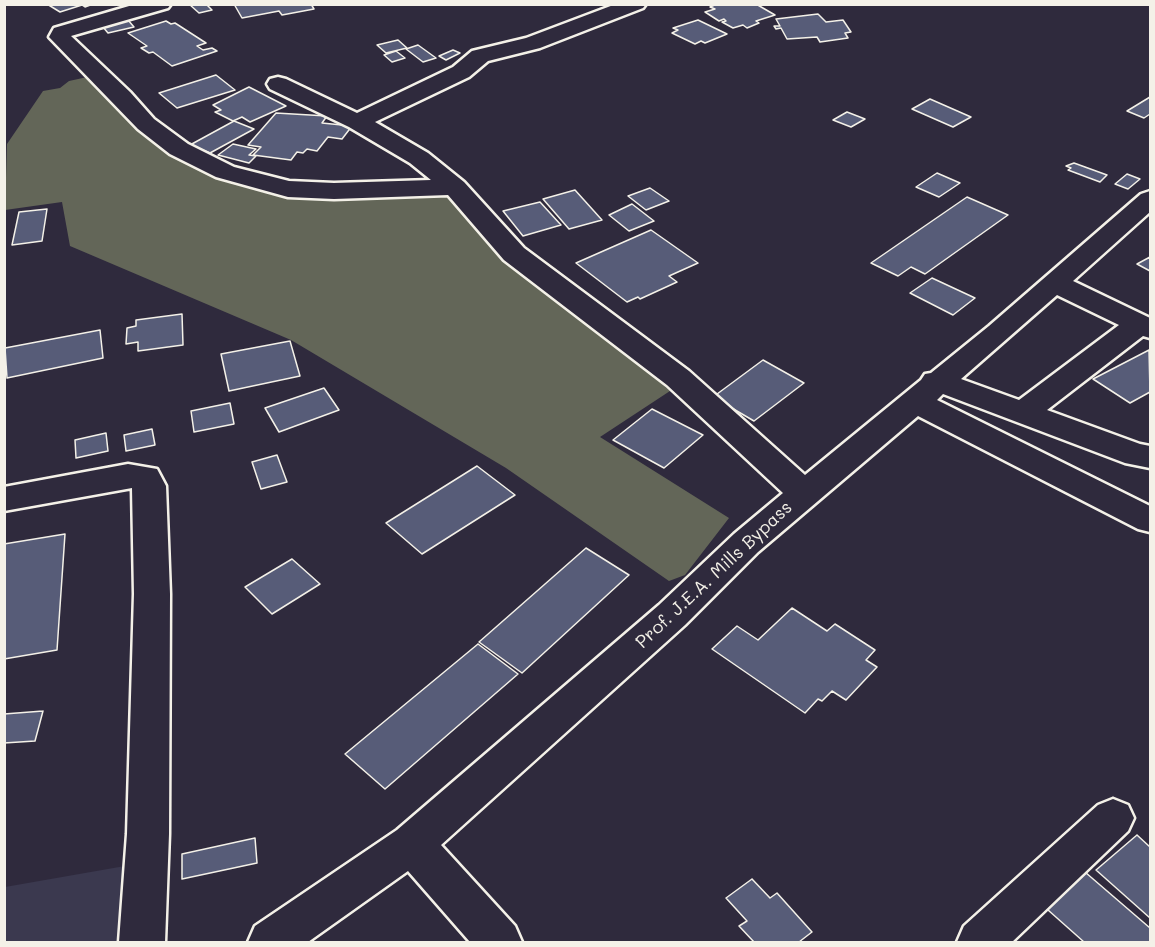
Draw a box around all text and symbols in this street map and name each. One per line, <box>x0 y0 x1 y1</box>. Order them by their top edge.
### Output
street label: Prof. J.E.A. Mills Bypass <box>631 497 797 653</box>

